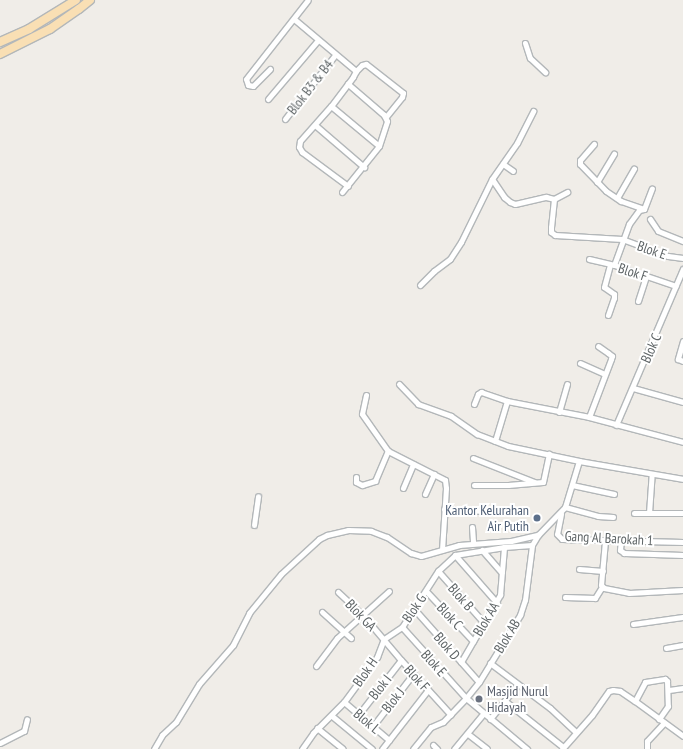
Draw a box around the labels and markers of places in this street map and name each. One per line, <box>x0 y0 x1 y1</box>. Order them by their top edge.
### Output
place label: Kantor Kelurahan Air Putih <box>445 502 529 534</box>
marker: Kantor Kelurahan Air Putih <box>532 513 542 523</box>
place label: Masjid Nurul Hidayah <box>487 683 548 716</box>
marker: Masjid Nurul Hidayah <box>474 694 484 704</box>

